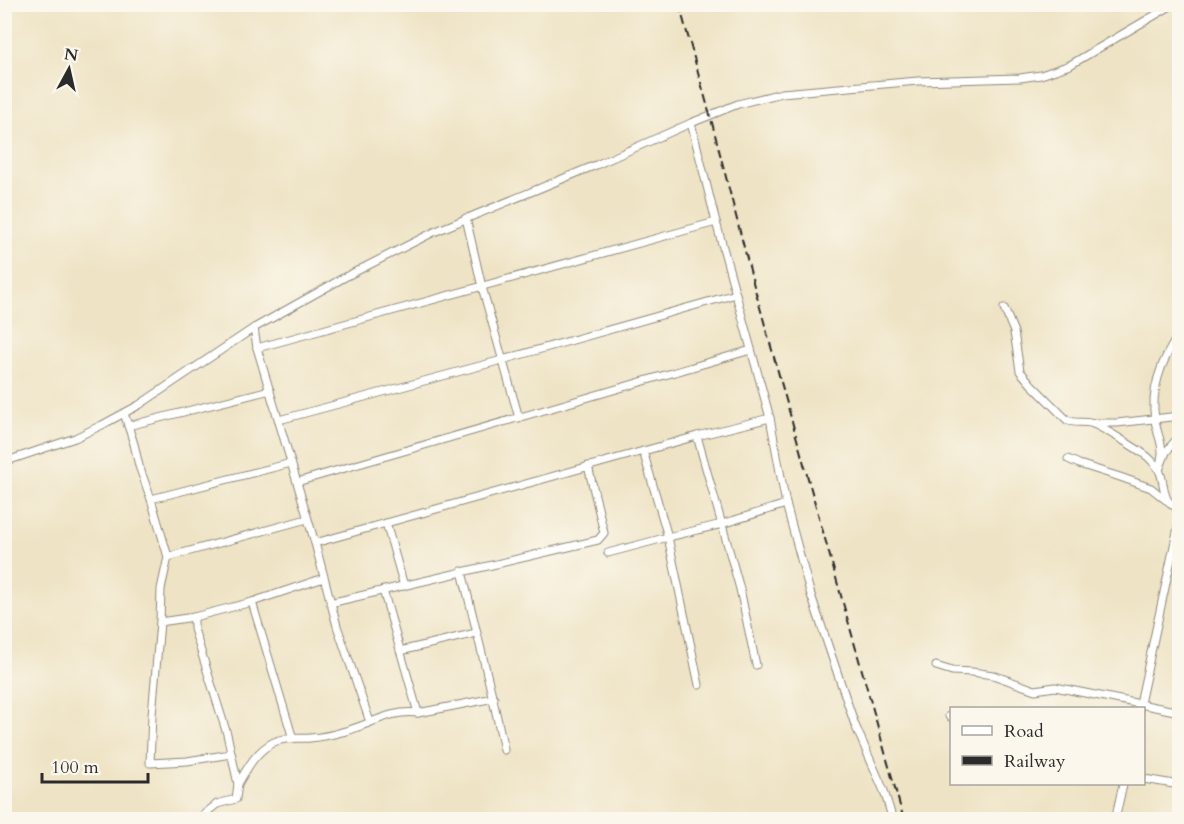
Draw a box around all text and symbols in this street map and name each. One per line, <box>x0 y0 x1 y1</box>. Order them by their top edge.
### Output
north arrow <box>39 39 99 99</box>
text: N <box>63 43 79 67</box>
legend <box>950 707 1145 785</box>
text: Road <box>1004 719 1044 744</box>
scale bar <box>42 746 148 784</box>
text: Railway <box>1004 749 1066 774</box>
text: 100 m <box>51 755 99 780</box>

